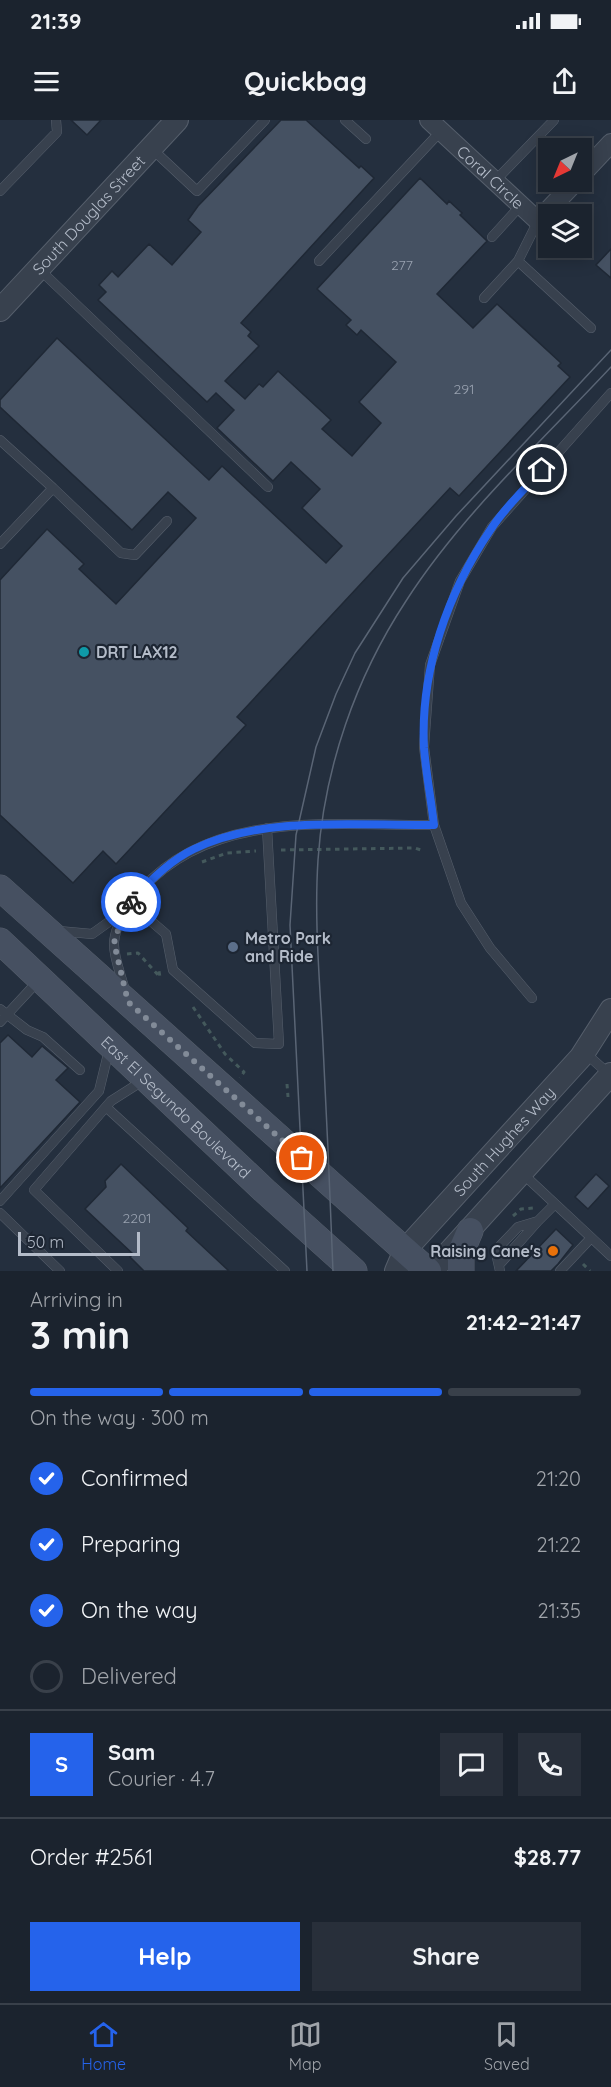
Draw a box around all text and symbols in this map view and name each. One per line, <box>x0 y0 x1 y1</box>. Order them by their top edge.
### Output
text: 21:39 <box>30 7 81 35</box>
text: Quickbag <box>244 64 367 98</box>
icon: menu <box>30 65 63 98</box>
icon: share <box>548 65 581 98</box>
north arrow <box>538 138 592 192</box>
map controls <box>538 138 592 258</box>
street label: Coral Circle <box>453 141 528 213</box>
street label: South Douglas Street <box>28 151 149 279</box>
button: layers <box>538 204 592 258</box>
house number: 277 <box>391 256 413 274</box>
house number: 291 <box>454 380 474 398</box>
pin <box>516 444 567 495</box>
icon: home <box>525 453 558 486</box>
place label: DRT LAX12 <box>96 642 178 662</box>
marker: DRT LAX12 <box>77 645 91 659</box>
courier <box>101 872 161 932</box>
icon: bike <box>115 886 148 919</box>
place label: Metro Park and Ride <box>245 928 331 966</box>
marker: Metro Park and Ride <box>226 940 240 954</box>
street label: East El Segundo Boulevard <box>97 1032 255 1182</box>
street label: South Hughes Way <box>449 1082 559 1200</box>
pin <box>276 1132 327 1183</box>
icon: bag <box>285 1141 318 1174</box>
house number: 2201 <box>122 1209 152 1227</box>
scale bar <box>18 1229 140 1256</box>
text: 50 m <box>27 1232 64 1252</box>
place label: Raising Cane's <box>430 1241 541 1261</box>
marker: Raising Cane's <box>546 1244 560 1258</box>
text: Arriving in <box>30 1287 123 1312</box>
text: 21:42–21:47 <box>466 1308 581 1336</box>
text: 3 min <box>30 1310 130 1359</box>
text: On the way · 300 m <box>30 1405 209 1430</box>
icon: check <box>30 1462 63 1495</box>
text: Confirmed <box>81 1464 188 1492</box>
text: 21:20 <box>536 1466 581 1491</box>
icon: check <box>30 1528 63 1561</box>
text: Preparing <box>81 1530 181 1558</box>
text: 21:22 <box>537 1532 581 1557</box>
icon: check <box>30 1594 63 1627</box>
text: On the way <box>81 1596 197 1624</box>
text: 21:35 <box>537 1598 581 1623</box>
text: Delivered <box>81 1662 177 1690</box>
button: chat <box>440 1733 503 1796</box>
button: phone <box>518 1733 581 1796</box>
text: Sam <box>108 1738 155 1766</box>
text: S <box>55 1750 68 1778</box>
text: Courier · 4.7 <box>108 1766 215 1791</box>
text: Order #2561 <box>30 1843 154 1871</box>
text: $28.77 <box>514 1843 581 1871</box>
button: Help <box>30 1922 300 1991</box>
button: Share <box>312 1922 581 1991</box>
tab: Home <box>81 2018 126 2074</box>
tab: Map <box>289 2018 322 2074</box>
tab: Saved <box>484 2018 530 2074</box>

